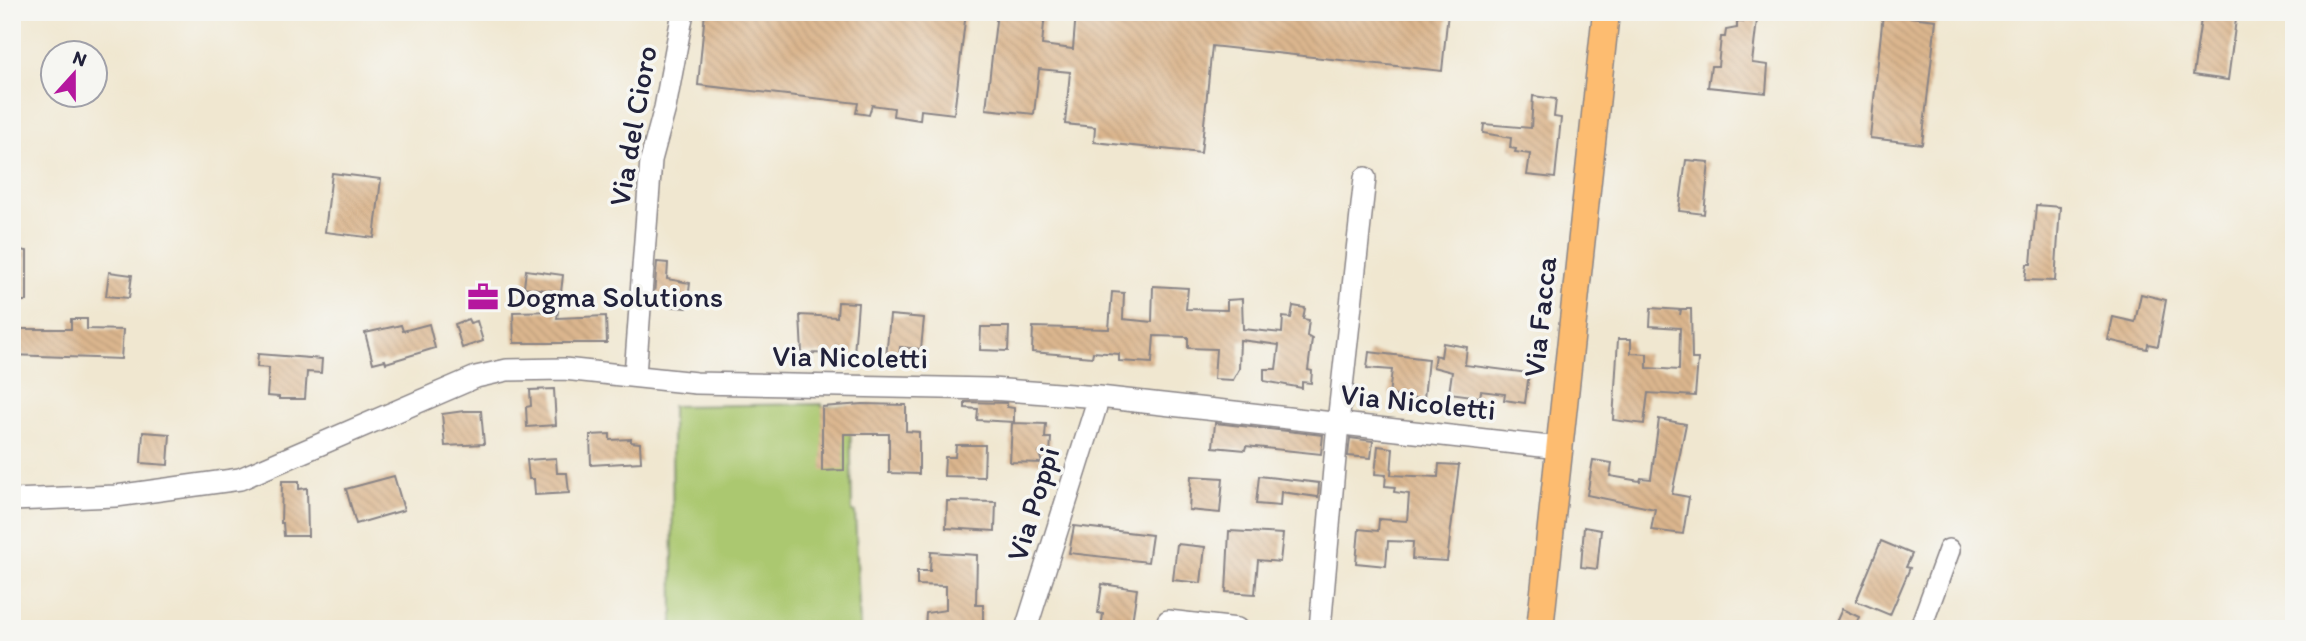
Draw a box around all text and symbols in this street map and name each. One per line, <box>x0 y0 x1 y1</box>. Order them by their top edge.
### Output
north arrow <box>38 38 108 108</box>
street label: Via del Cioro <box>600 43 665 209</box>
text: N <box>70 46 90 72</box>
street label: Via Facca <box>1515 254 1564 379</box>
place label: Dogma Solutions <box>506 278 723 315</box>
office icon: Dogma Solutions <box>466 280 500 314</box>
street label: Via Nicoletti <box>772 337 928 376</box>
street label: Via Nicoletti <box>1339 375 1498 428</box>
street label: Via Poppi <box>998 442 1067 565</box>

